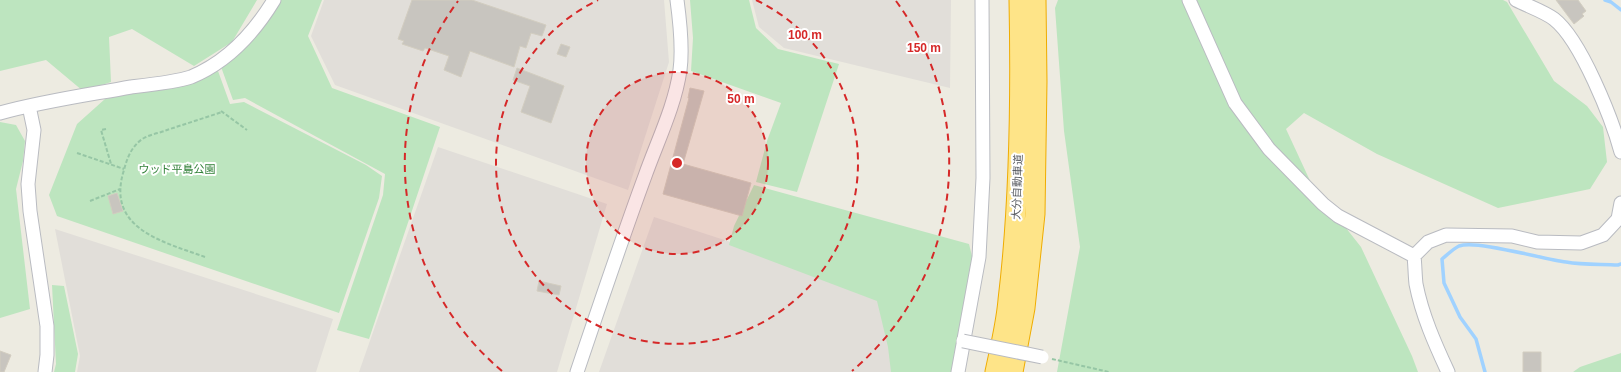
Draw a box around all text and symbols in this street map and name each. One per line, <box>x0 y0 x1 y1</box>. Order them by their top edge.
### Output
text: 100 m <box>788 28 822 42</box>
text: 150 m <box>907 41 941 55</box>
text: 50 m <box>727 92 755 106</box>
street label: 大分自動車道 <box>1010 154 1024 220</box>
centre of rings <box>670 156 684 170</box>
park label: ウッド平島公園 <box>139 163 216 175</box>

